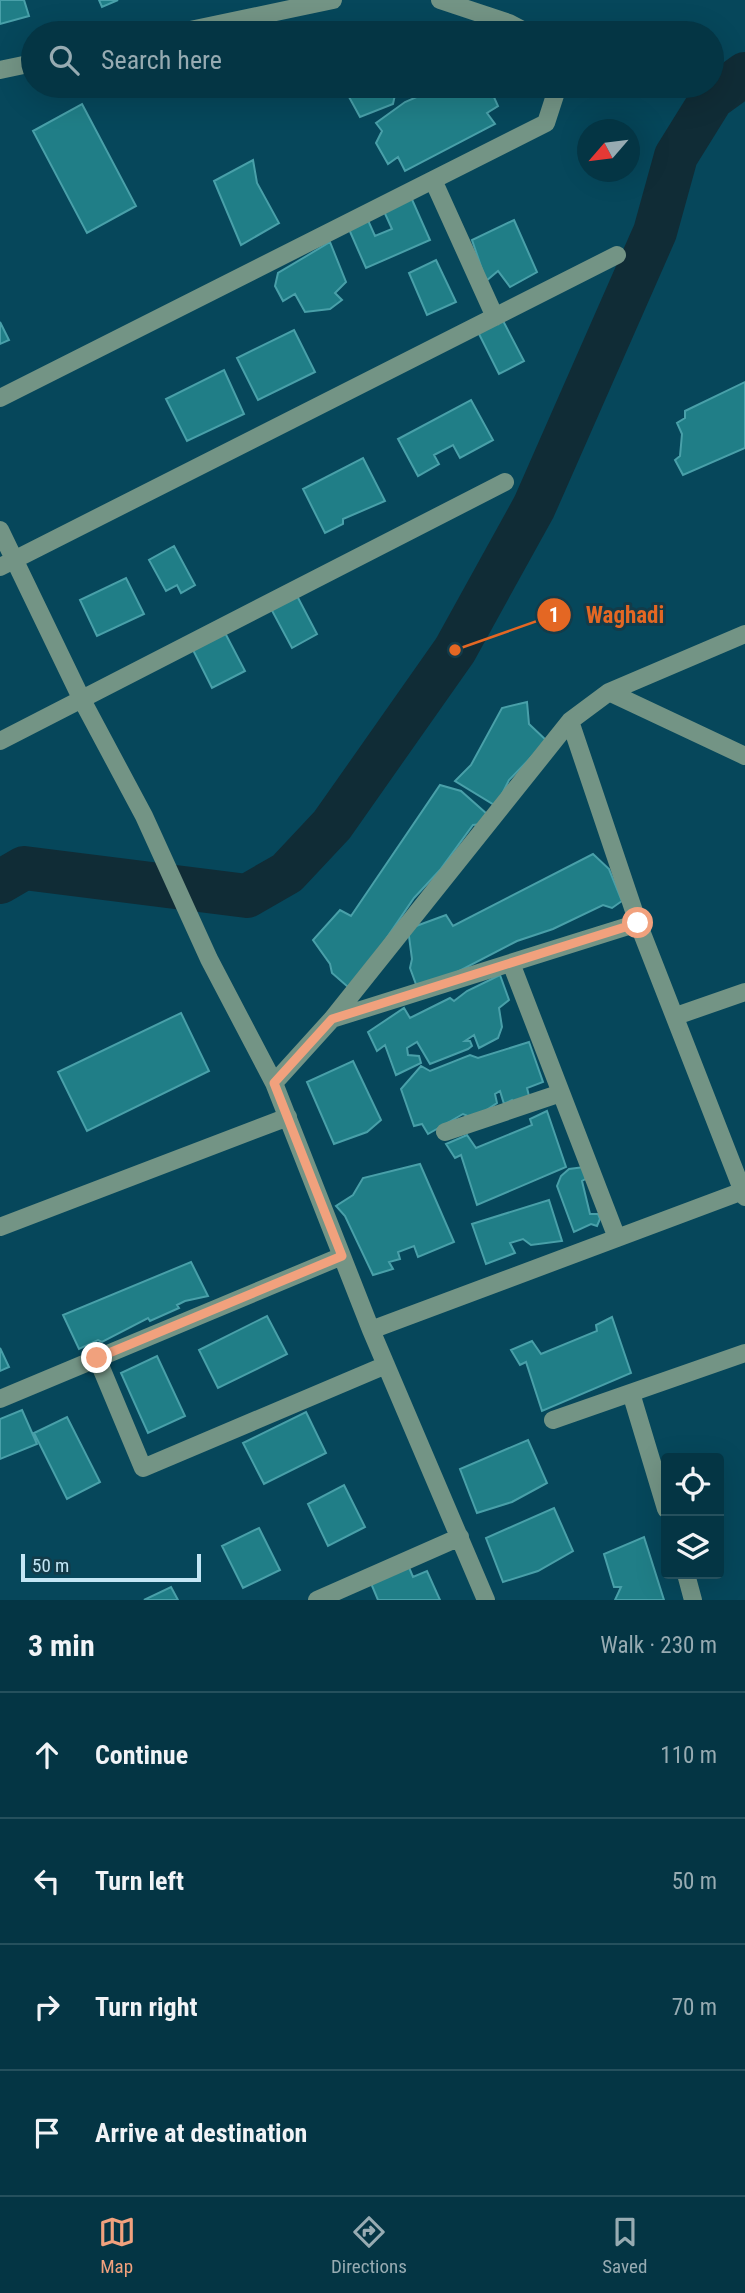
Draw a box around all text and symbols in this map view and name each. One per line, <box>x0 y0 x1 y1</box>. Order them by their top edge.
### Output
search box <box>21 21 724 98</box>
icon: search <box>45 41 83 79</box>
text: Search here <box>101 45 222 75</box>
north arrow <box>577 119 640 182</box>
callout: Waghadi <box>537 593 678 637</box>
text: Waghadi <box>586 602 664 629</box>
text: 1 <box>549 603 559 627</box>
route start <box>622 907 653 938</box>
route end <box>81 1342 112 1373</box>
map controls <box>661 1453 724 1579</box>
button: locate <box>661 1453 724 1516</box>
button: layers <box>661 1516 724 1579</box>
scale bar <box>21 1551 201 1583</box>
text: 50 m <box>32 1554 69 1577</box>
text: 3 min <box>28 1628 95 1663</box>
text: Walk · 230 m <box>600 1632 717 1659</box>
icon: ahead <box>28 1736 66 1774</box>
text: Continue <box>95 1740 188 1770</box>
text: 110 m <box>660 1742 717 1769</box>
icon: left <box>28 1862 66 1900</box>
text: Turn left <box>95 1866 184 1896</box>
text: 50 m <box>672 1868 717 1895</box>
icon: right <box>28 1988 66 2026</box>
text: Turn right <box>95 1992 197 2022</box>
text: 70 m <box>672 1994 717 2021</box>
icon: arrive <box>28 2114 66 2152</box>
text: Arrive at destination <box>95 2118 307 2148</box>
tab: Map <box>98 2213 136 2278</box>
tab: Directions <box>331 2213 407 2278</box>
tab: Saved <box>602 2213 647 2278</box>

